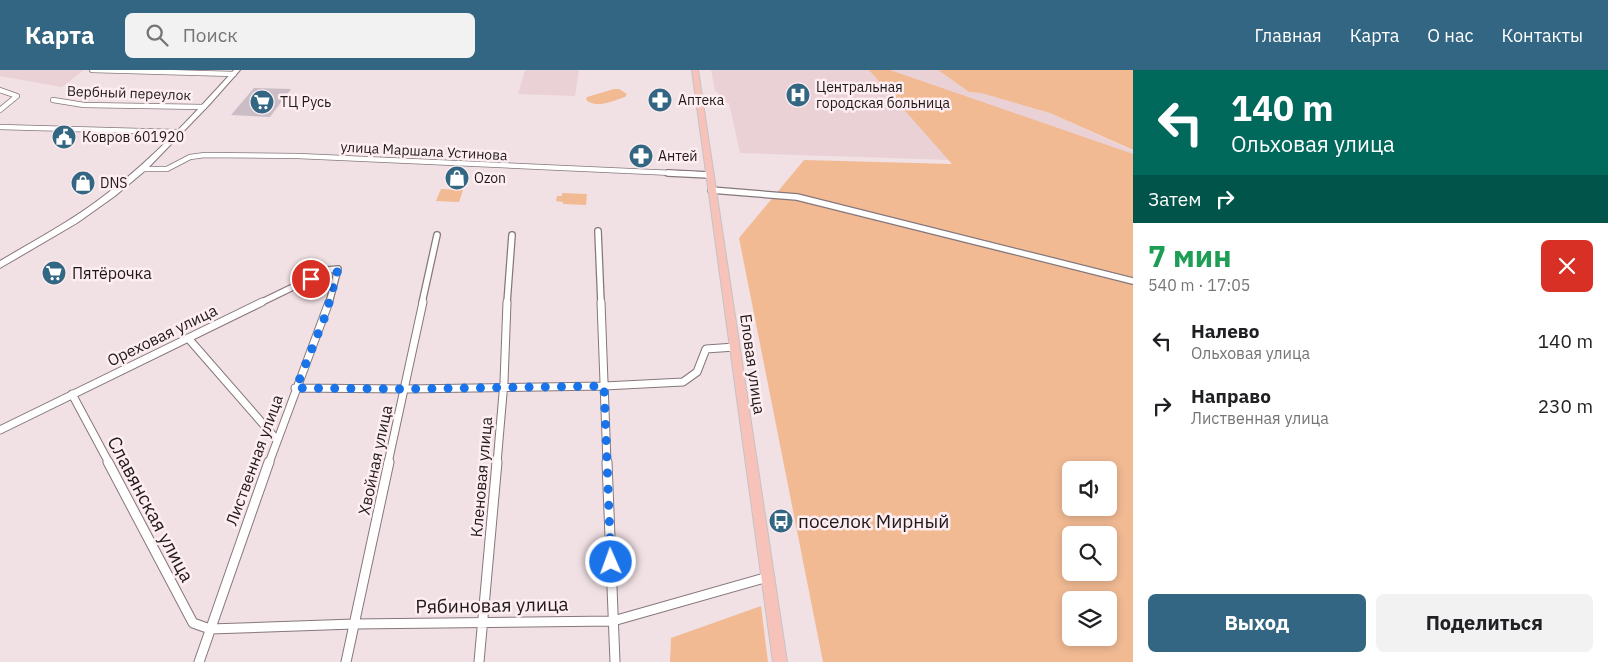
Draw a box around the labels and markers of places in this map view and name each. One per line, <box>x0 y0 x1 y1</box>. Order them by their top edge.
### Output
place label: Центральная городская больница <box>816 78 951 112</box>
hospital icon: Центральная городская больница <box>785 82 811 108</box>
pharmacy icon: Аптека <box>647 87 673 113</box>
supermarket icon: ТЦ Русь <box>249 89 275 115</box>
place label: Аптека <box>678 91 725 109</box>
place label: ТЦ Русь <box>280 93 331 111</box>
public building icon: Ковров 601920 <box>51 124 77 150</box>
place label: Ковров 601920 <box>82 128 184 146</box>
pharmacy icon: Антей <box>628 143 654 169</box>
place label: Антей <box>658 147 698 165</box>
shop icon: Ozon <box>444 165 470 191</box>
place label: Ozon <box>474 169 506 187</box>
shop icon: DNS <box>70 170 96 196</box>
place label: DNS <box>100 174 127 192</box>
pin <box>290 258 332 300</box>
supermarket icon: Пятёрочка <box>41 260 67 286</box>
place label: Пятёрочка <box>72 263 152 283</box>
bus stop icon: поселок Мирный <box>768 508 794 534</box>
place label: поселок Мирный <box>798 509 949 533</box>

